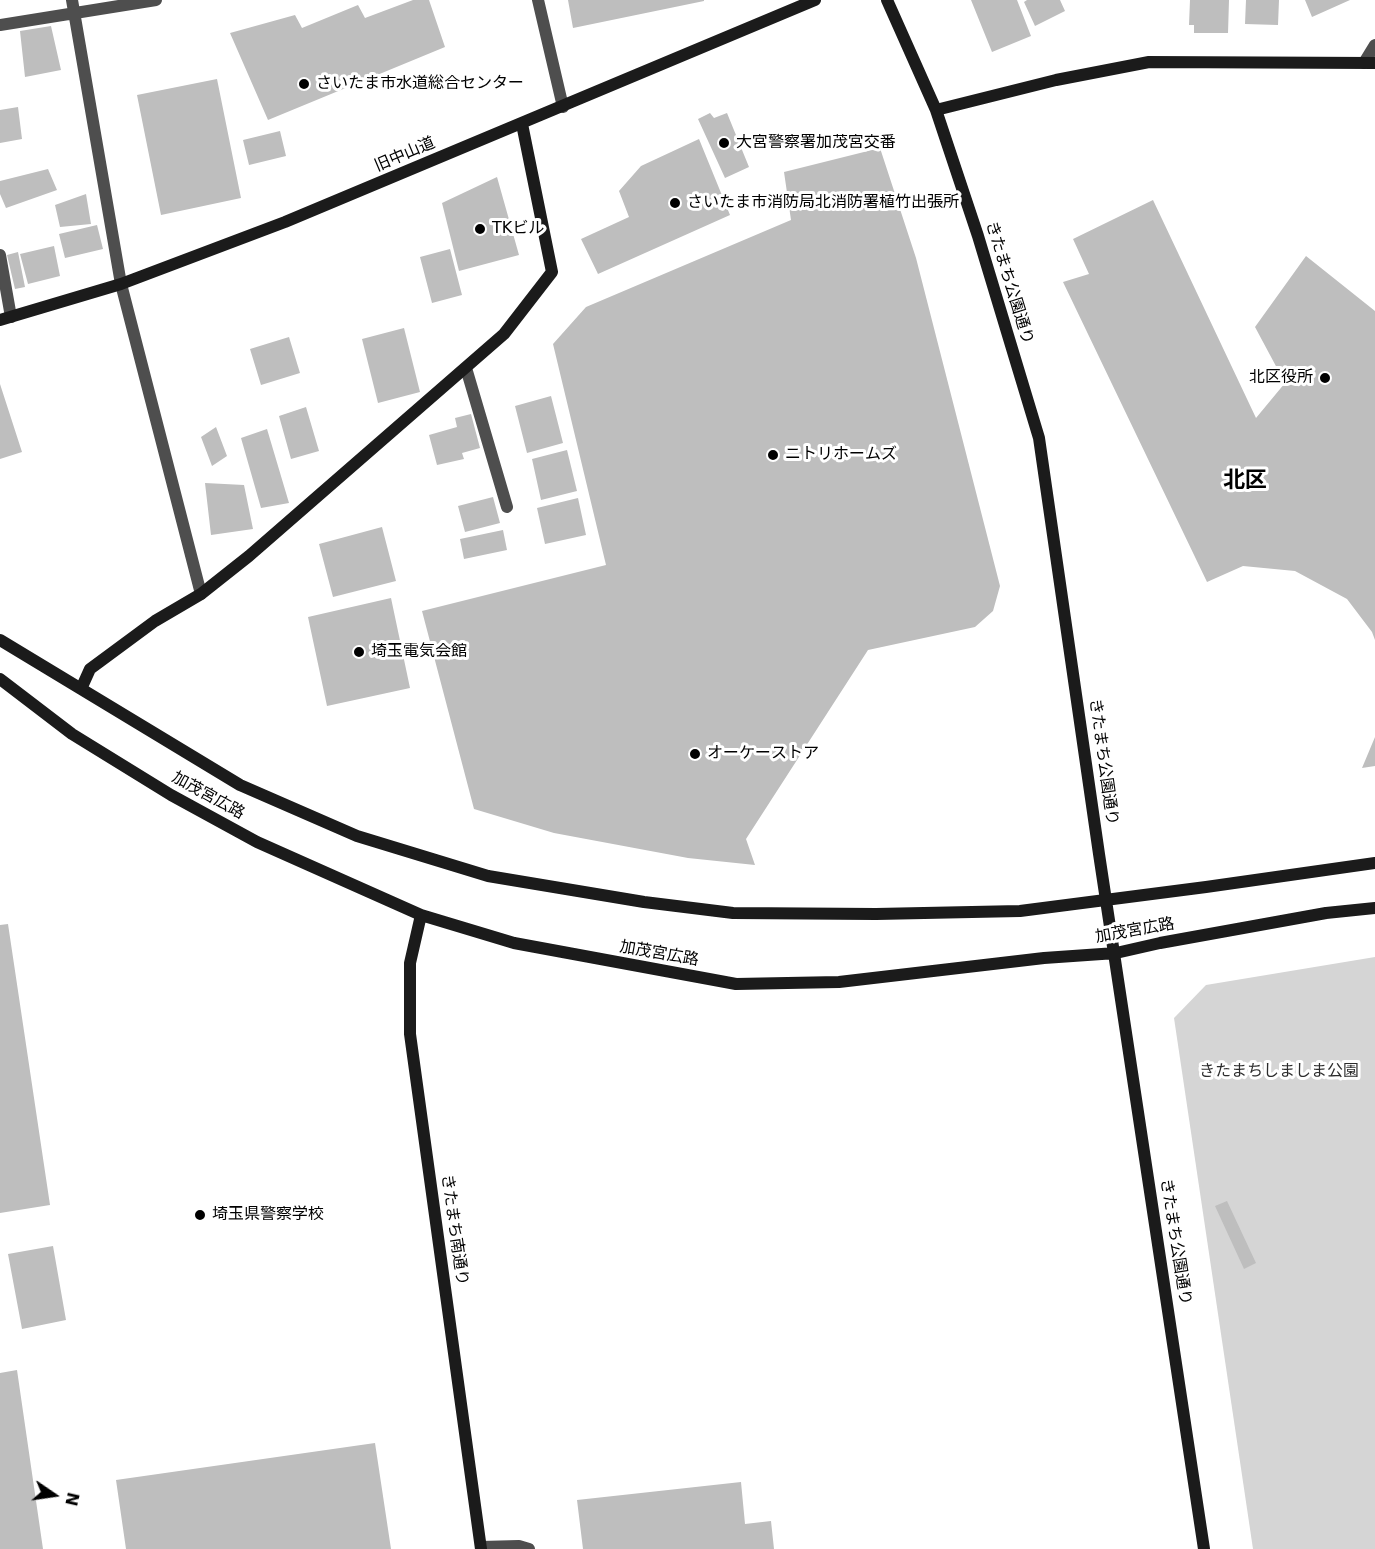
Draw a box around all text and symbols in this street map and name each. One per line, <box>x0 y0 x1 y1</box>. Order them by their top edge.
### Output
place label: さいたま市水道総合センター <box>316 74 524 94</box>
marker: さいたま市水道総合センター <box>297 77 311 91</box>
place label: 大宮警察署加茂宮交番 <box>736 133 896 153</box>
street label: 旧中山道 <box>372 134 438 176</box>
marker: 大宮警察署加茂宮交番 <box>717 136 731 150</box>
place label: さいたま市消防局北消防署植竹出張所 <box>687 193 959 213</box>
marker: さいたま市消防局北消防署植竹出張所 <box>668 196 682 210</box>
place label: TKビル <box>492 219 544 239</box>
street label: きたまち公園通り <box>981 219 1037 347</box>
marker: TKビル <box>473 222 487 236</box>
place label: 北区役所 <box>1249 368 1313 388</box>
marker: 北区役所 <box>1318 371 1332 385</box>
place label: ニトリホームズ <box>785 445 897 465</box>
marker: ニトリホームズ <box>766 448 780 462</box>
district label: 北区 <box>1223 468 1267 494</box>
place label: 埼玉電気会館 <box>371 642 467 662</box>
marker: 埼玉電気会館 <box>352 645 366 659</box>
street label: きたまち公園通り <box>1085 697 1121 827</box>
place label: オーケーストア <box>707 744 819 764</box>
marker: オーケーストア <box>688 747 702 761</box>
street label: 加茂宮広路 <box>168 768 248 824</box>
street label: 加茂宮広路 <box>1094 915 1176 947</box>
street label: 加茂宮広路 <box>618 938 700 970</box>
park label: きたまちしましま公園 <box>1199 1062 1359 1082</box>
street label: きたまち南通り <box>437 1173 471 1287</box>
street label: きたまち公園通り <box>1156 1177 1194 1307</box>
place label: 埼玉県警察学校 <box>212 1205 324 1225</box>
marker: 埼玉県警察学校 <box>193 1208 207 1222</box>
north arrow <box>24 1465 84 1525</box>
text: N <box>61 1490 83 1508</box>

